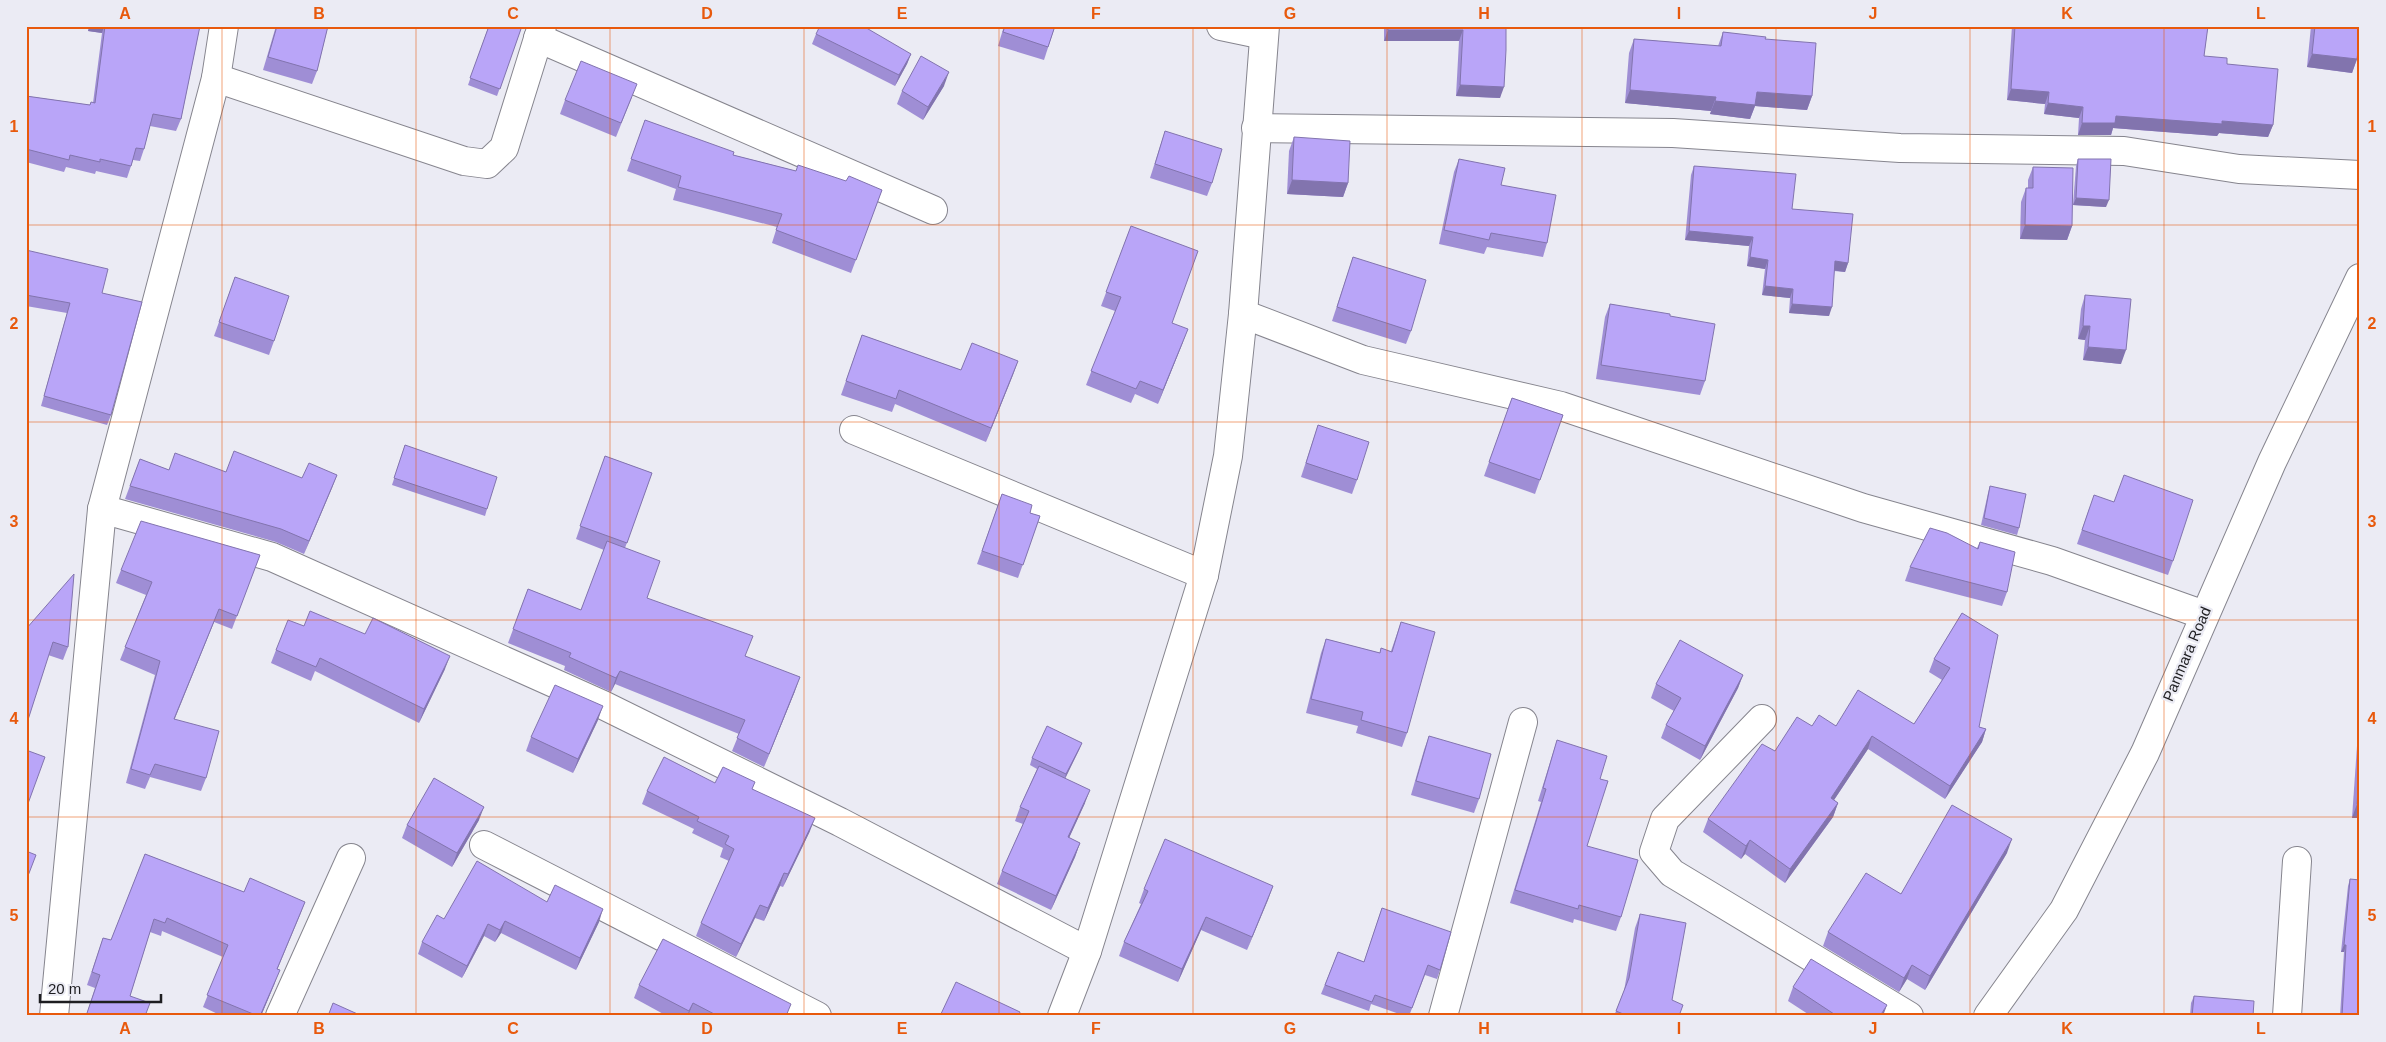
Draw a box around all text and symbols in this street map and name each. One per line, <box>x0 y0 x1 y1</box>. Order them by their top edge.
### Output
text: A <box>119 5 131 22</box>
text: B <box>313 5 325 22</box>
text: C <box>507 5 519 22</box>
text: D <box>701 5 713 22</box>
text: E <box>897 5 908 22</box>
text: F <box>1091 5 1101 22</box>
text: G <box>1284 5 1296 22</box>
text: H <box>1478 5 1490 22</box>
text: I <box>1677 5 1681 22</box>
text: J <box>1869 5 1877 22</box>
text: K <box>2061 5 2073 22</box>
text: L <box>2256 5 2266 22</box>
text: 1 <box>10 118 19 135</box>
text: 1 <box>2368 118 2377 135</box>
text: 2 <box>10 315 19 332</box>
text: 2 <box>2368 315 2377 332</box>
text: 3 <box>10 513 19 530</box>
text: 3 <box>2368 513 2377 530</box>
street label: Panmara Road <box>2159 604 2214 704</box>
text: 4 <box>10 710 19 727</box>
text: 4 <box>2368 710 2377 727</box>
text: 5 <box>10 907 19 924</box>
text: 5 <box>2368 907 2377 924</box>
scale bar <box>40 972 161 1004</box>
text: 20 m <box>48 980 81 997</box>
text: A <box>119 1020 131 1037</box>
text: B <box>313 1020 325 1037</box>
text: C <box>507 1020 519 1037</box>
text: D <box>701 1020 713 1037</box>
text: E <box>897 1020 908 1037</box>
text: F <box>1091 1020 1101 1037</box>
text: G <box>1284 1020 1296 1037</box>
text: H <box>1478 1020 1490 1037</box>
text: I <box>1677 1020 1681 1037</box>
text: J <box>1869 1020 1877 1037</box>
text: K <box>2061 1020 2073 1037</box>
text: L <box>2256 1020 2266 1037</box>

